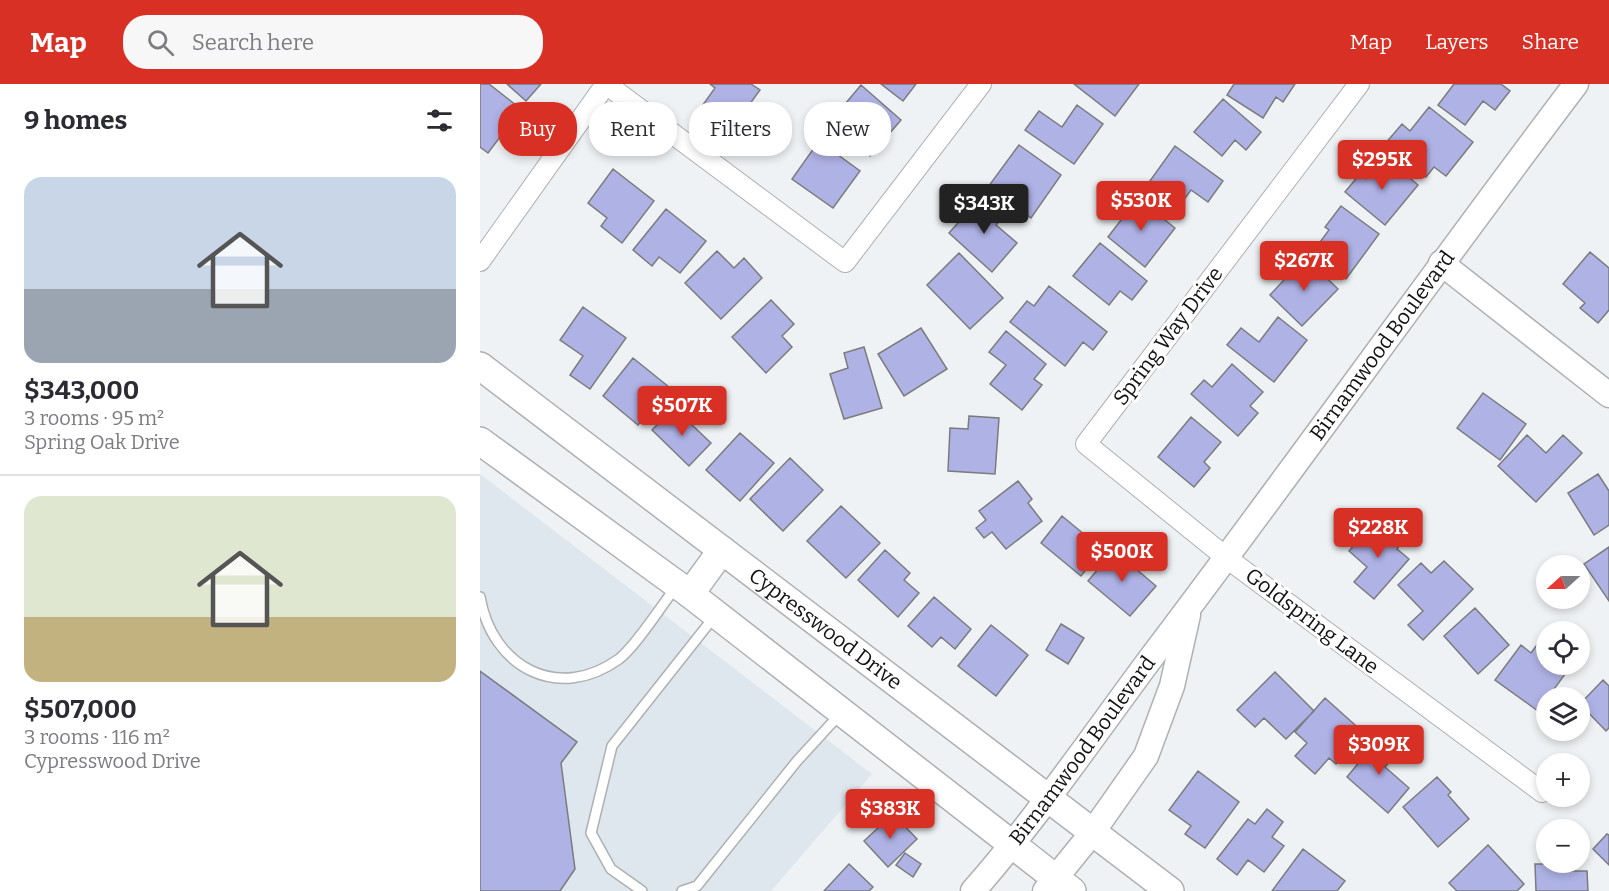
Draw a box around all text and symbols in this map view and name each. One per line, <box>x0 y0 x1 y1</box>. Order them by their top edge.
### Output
search box <box>123 15 543 69</box>
text: Map <box>30 26 87 59</box>
icon: search <box>144 26 177 59</box>
text: Search here <box>192 29 314 56</box>
text: Map <box>1350 29 1392 55</box>
text: Layers <box>1425 29 1489 55</box>
text: Share <box>1522 29 1579 55</box>
chip: Buy <box>498 102 577 156</box>
chip: Rent <box>589 102 677 156</box>
chip: Filters <box>689 102 792 156</box>
chip: New <box>804 102 891 156</box>
icon: filters <box>423 104 456 137</box>
text: 9 homes <box>24 105 127 136</box>
pin: $295K <box>1340 140 1424 191</box>
text: $295K <box>1352 147 1412 171</box>
pin: $530K <box>1099 181 1183 232</box>
pin: $343K <box>942 184 1026 235</box>
text: $530K <box>1110 188 1172 212</box>
text: $343K <box>953 191 1015 215</box>
icon: home <box>186 216 294 324</box>
pin: $267K <box>1262 241 1346 292</box>
street label: Birnamwood Boulevard <box>1304 246 1460 446</box>
text: $267K <box>1274 248 1334 272</box>
street label: Spring Way Drive <box>1107 262 1229 410</box>
text: $343,000 <box>24 375 139 406</box>
pin: $507K <box>640 386 724 437</box>
text: $507K <box>652 393 712 417</box>
text: 3 rooms · 95 m² <box>24 406 164 430</box>
text: Spring Oak Drive <box>24 430 180 454</box>
pin: $228K <box>1336 508 1420 559</box>
text: $228K <box>1348 515 1408 539</box>
pin: $500K <box>1080 532 1164 583</box>
icon: home <box>186 535 294 643</box>
text: $500K <box>1091 539 1153 563</box>
north arrow <box>1536 555 1590 609</box>
map controls <box>1536 555 1590 873</box>
street label: Cypresswood Drive <box>744 562 907 695</box>
street label: Goldspring Lane <box>1240 562 1384 680</box>
button: locate <box>1536 621 1590 675</box>
street label: Birnamwood Boulevard <box>1004 651 1161 850</box>
button: layers <box>1536 687 1590 741</box>
text: $507,000 <box>24 694 137 725</box>
text: 3 rooms · 116 m² <box>24 725 170 749</box>
pin: $309K <box>1337 725 1421 776</box>
text: $309K <box>1348 732 1410 756</box>
text: Cypresswood Drive <box>24 749 201 773</box>
button: + <box>1536 753 1590 807</box>
pin: $383K <box>848 789 932 840</box>
text: $383K <box>860 796 920 820</box>
button: − <box>1536 819 1590 873</box>

